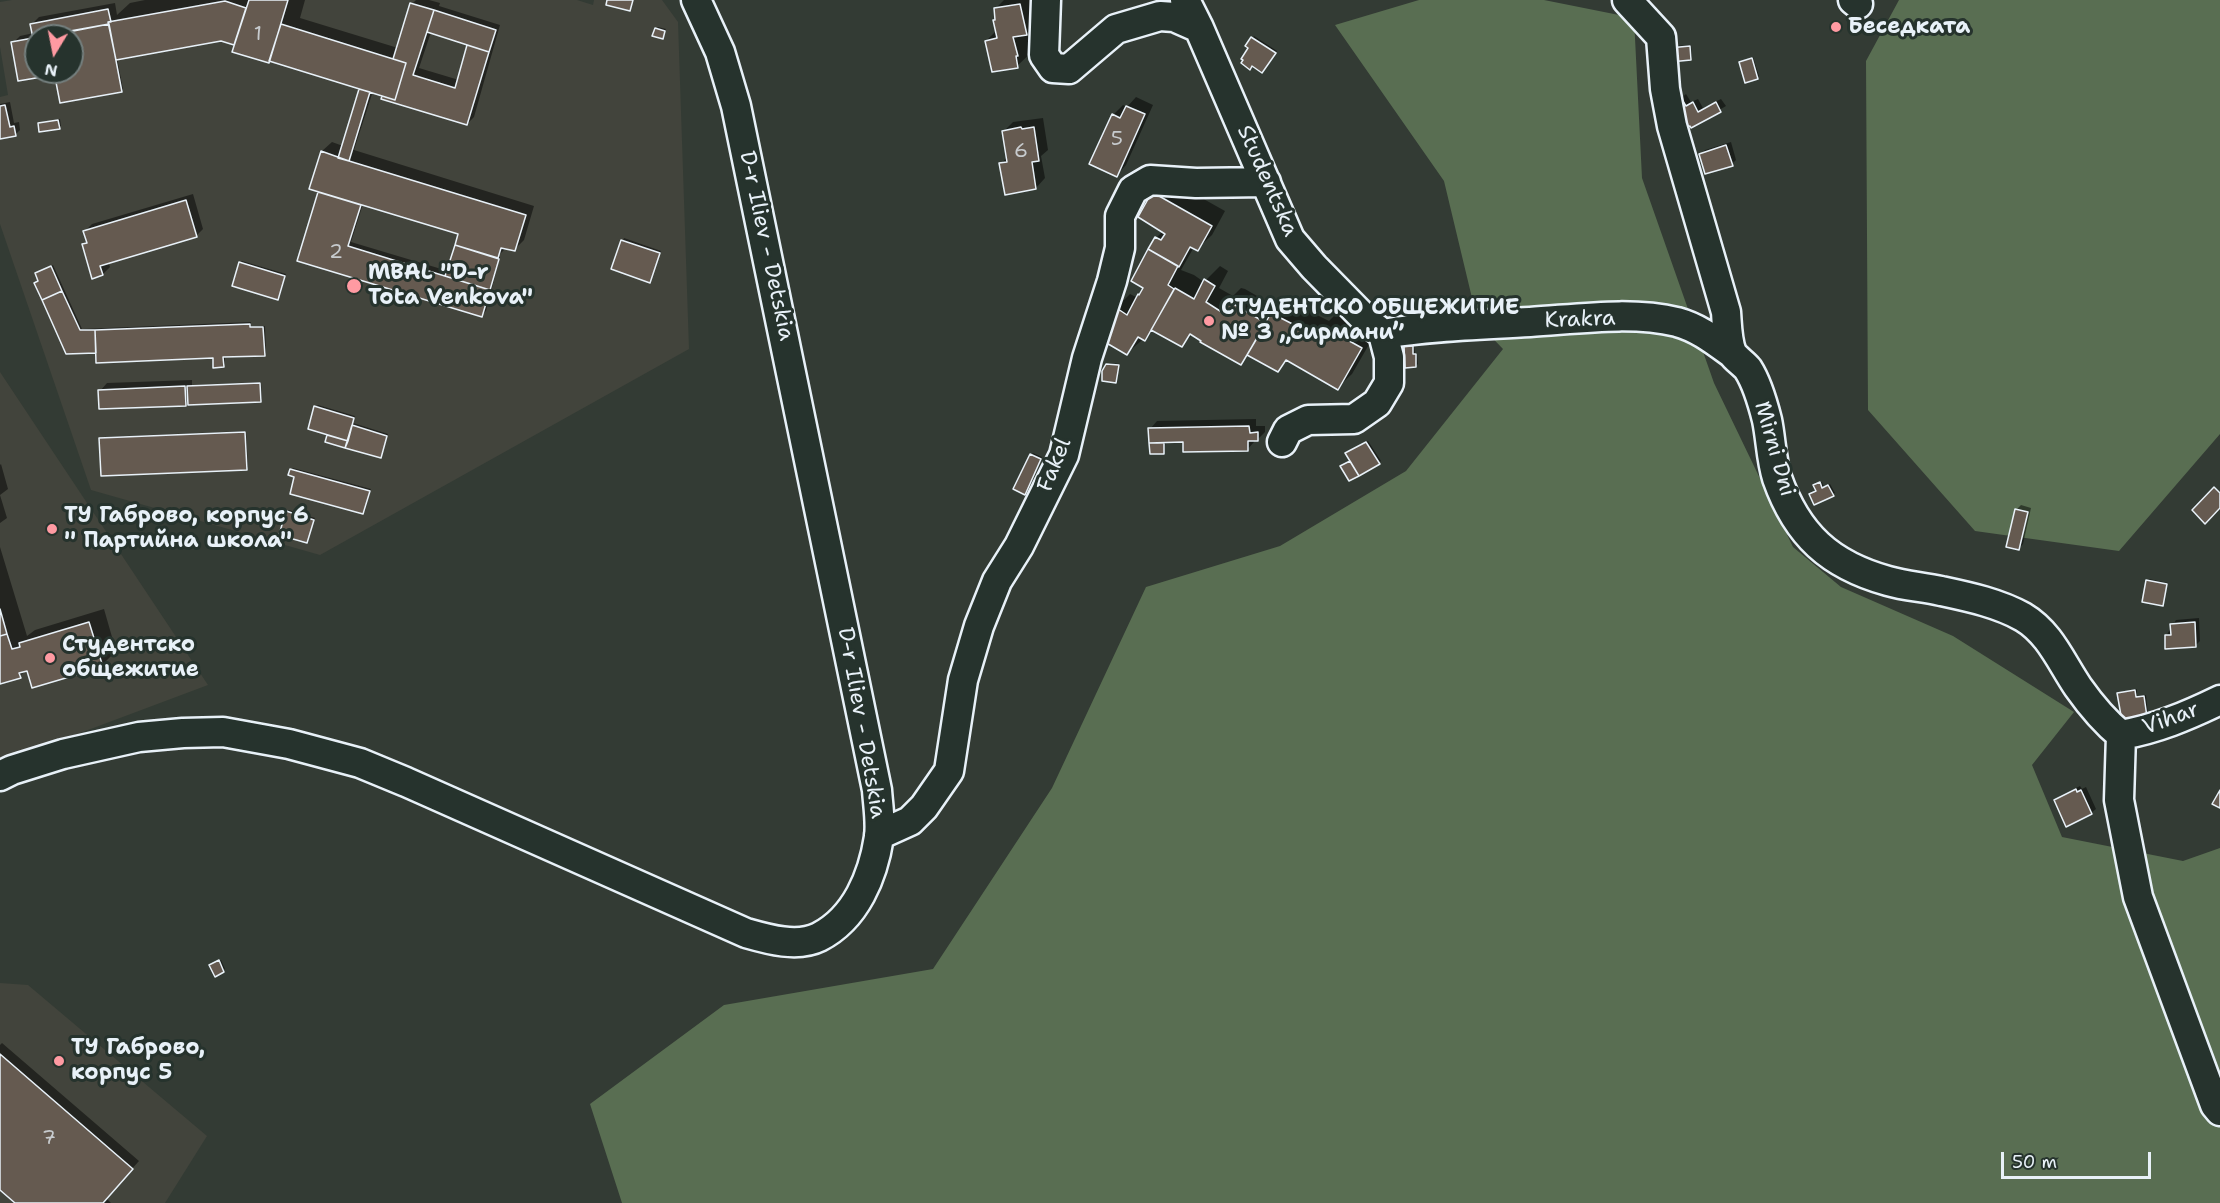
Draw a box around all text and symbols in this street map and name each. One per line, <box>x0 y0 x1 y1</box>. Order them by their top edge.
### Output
place label: Беседката <box>1848 14 1970 40</box>
marker: Беседката <box>1829 20 1843 34</box>
house number: 1 <box>254 23 262 47</box>
north arrow <box>24 24 84 84</box>
text: N <box>43 59 59 82</box>
street label: Studentska <box>1231 121 1303 241</box>
house number: 5 <box>1111 128 1123 152</box>
house number: 6 <box>1014 140 1028 164</box>
street label: D-r Iliev - Detskia <box>733 149 799 343</box>
house number: 2 <box>329 241 343 265</box>
place label: MBAL "D-r Tota Venkova" <box>368 260 533 312</box>
marker: MBAL "D-r Tota Venkova" <box>345 277 363 295</box>
place label: СТУДЕНТСКО ОБЩЕЖИТИЕ № 3 „Сирмани” <box>1221 295 1519 346</box>
street label: Krakra <box>1544 306 1616 334</box>
marker: СТУДЕНТСКО ОБЩЕЖИТИЕ № 3 „Сирмани” <box>1202 314 1216 328</box>
street label: Mirni Dni <box>1748 399 1800 499</box>
street label: Fakel <box>1032 434 1078 496</box>
place label: ТУ Габрово, корпус 6 '' Партийна школа'' <box>64 503 309 554</box>
marker: ТУ Габрово, корпус 6 '' Партийна школа'' <box>45 522 59 536</box>
street label: D-r Iliev - Detskia <box>831 626 891 820</box>
place label: Студентско общежитие <box>62 632 199 684</box>
marker: Студентско общежитие <box>43 651 57 665</box>
street label: Vihar <box>2139 697 2203 741</box>
place label: ТУ Габрово, корпус 5 <box>71 1035 205 1086</box>
marker: ТУ Габрово, корпус 5 <box>52 1054 66 1068</box>
house number: 7 <box>42 1127 56 1151</box>
scale bar <box>2004 1140 2154 1178</box>
text: 50 m <box>2012 1150 2057 1174</box>

